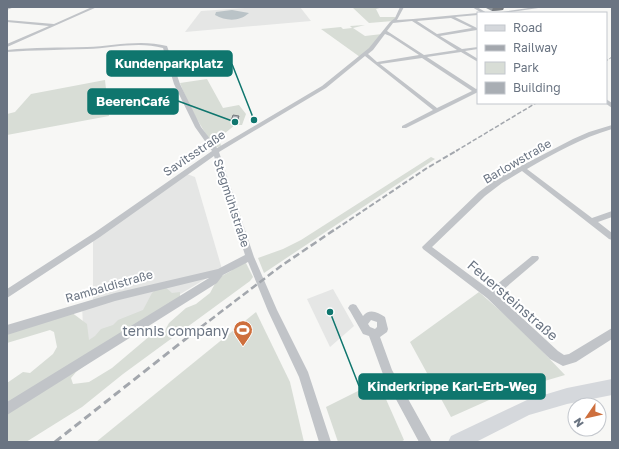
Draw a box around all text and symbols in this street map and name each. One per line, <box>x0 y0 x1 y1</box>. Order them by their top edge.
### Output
legend <box>477 12 607 104</box>
text: Road <box>513 20 542 35</box>
text: Railway <box>513 40 558 55</box>
callout: Kundenparkplatz <box>107 51 232 76</box>
text: Kundenparkplatz <box>115 55 224 71</box>
text: Park <box>513 60 539 75</box>
text: Building <box>513 80 561 95</box>
callout: BeerenCafé <box>88 89 178 114</box>
text: BeerenCafé <box>96 93 170 109</box>
street label: Savitsstraße <box>160 127 228 179</box>
street label: Barlowstraße <box>480 135 554 187</box>
street label: Stegmühlstraße <box>211 157 253 249</box>
street label: Feuersteinstraße <box>464 256 562 344</box>
street label: Rambaldistraße <box>64 266 155 306</box>
sports icon: tennis company <box>232 319 254 347</box>
place label: tennis company <box>122 322 229 339</box>
callout: Kinderkrippe Karl-Erb-Weg <box>359 374 545 399</box>
text: Kinderkrippe Karl-Erb-Weg <box>367 378 537 394</box>
north arrow <box>567 397 607 437</box>
text: N <box>571 416 586 430</box>

